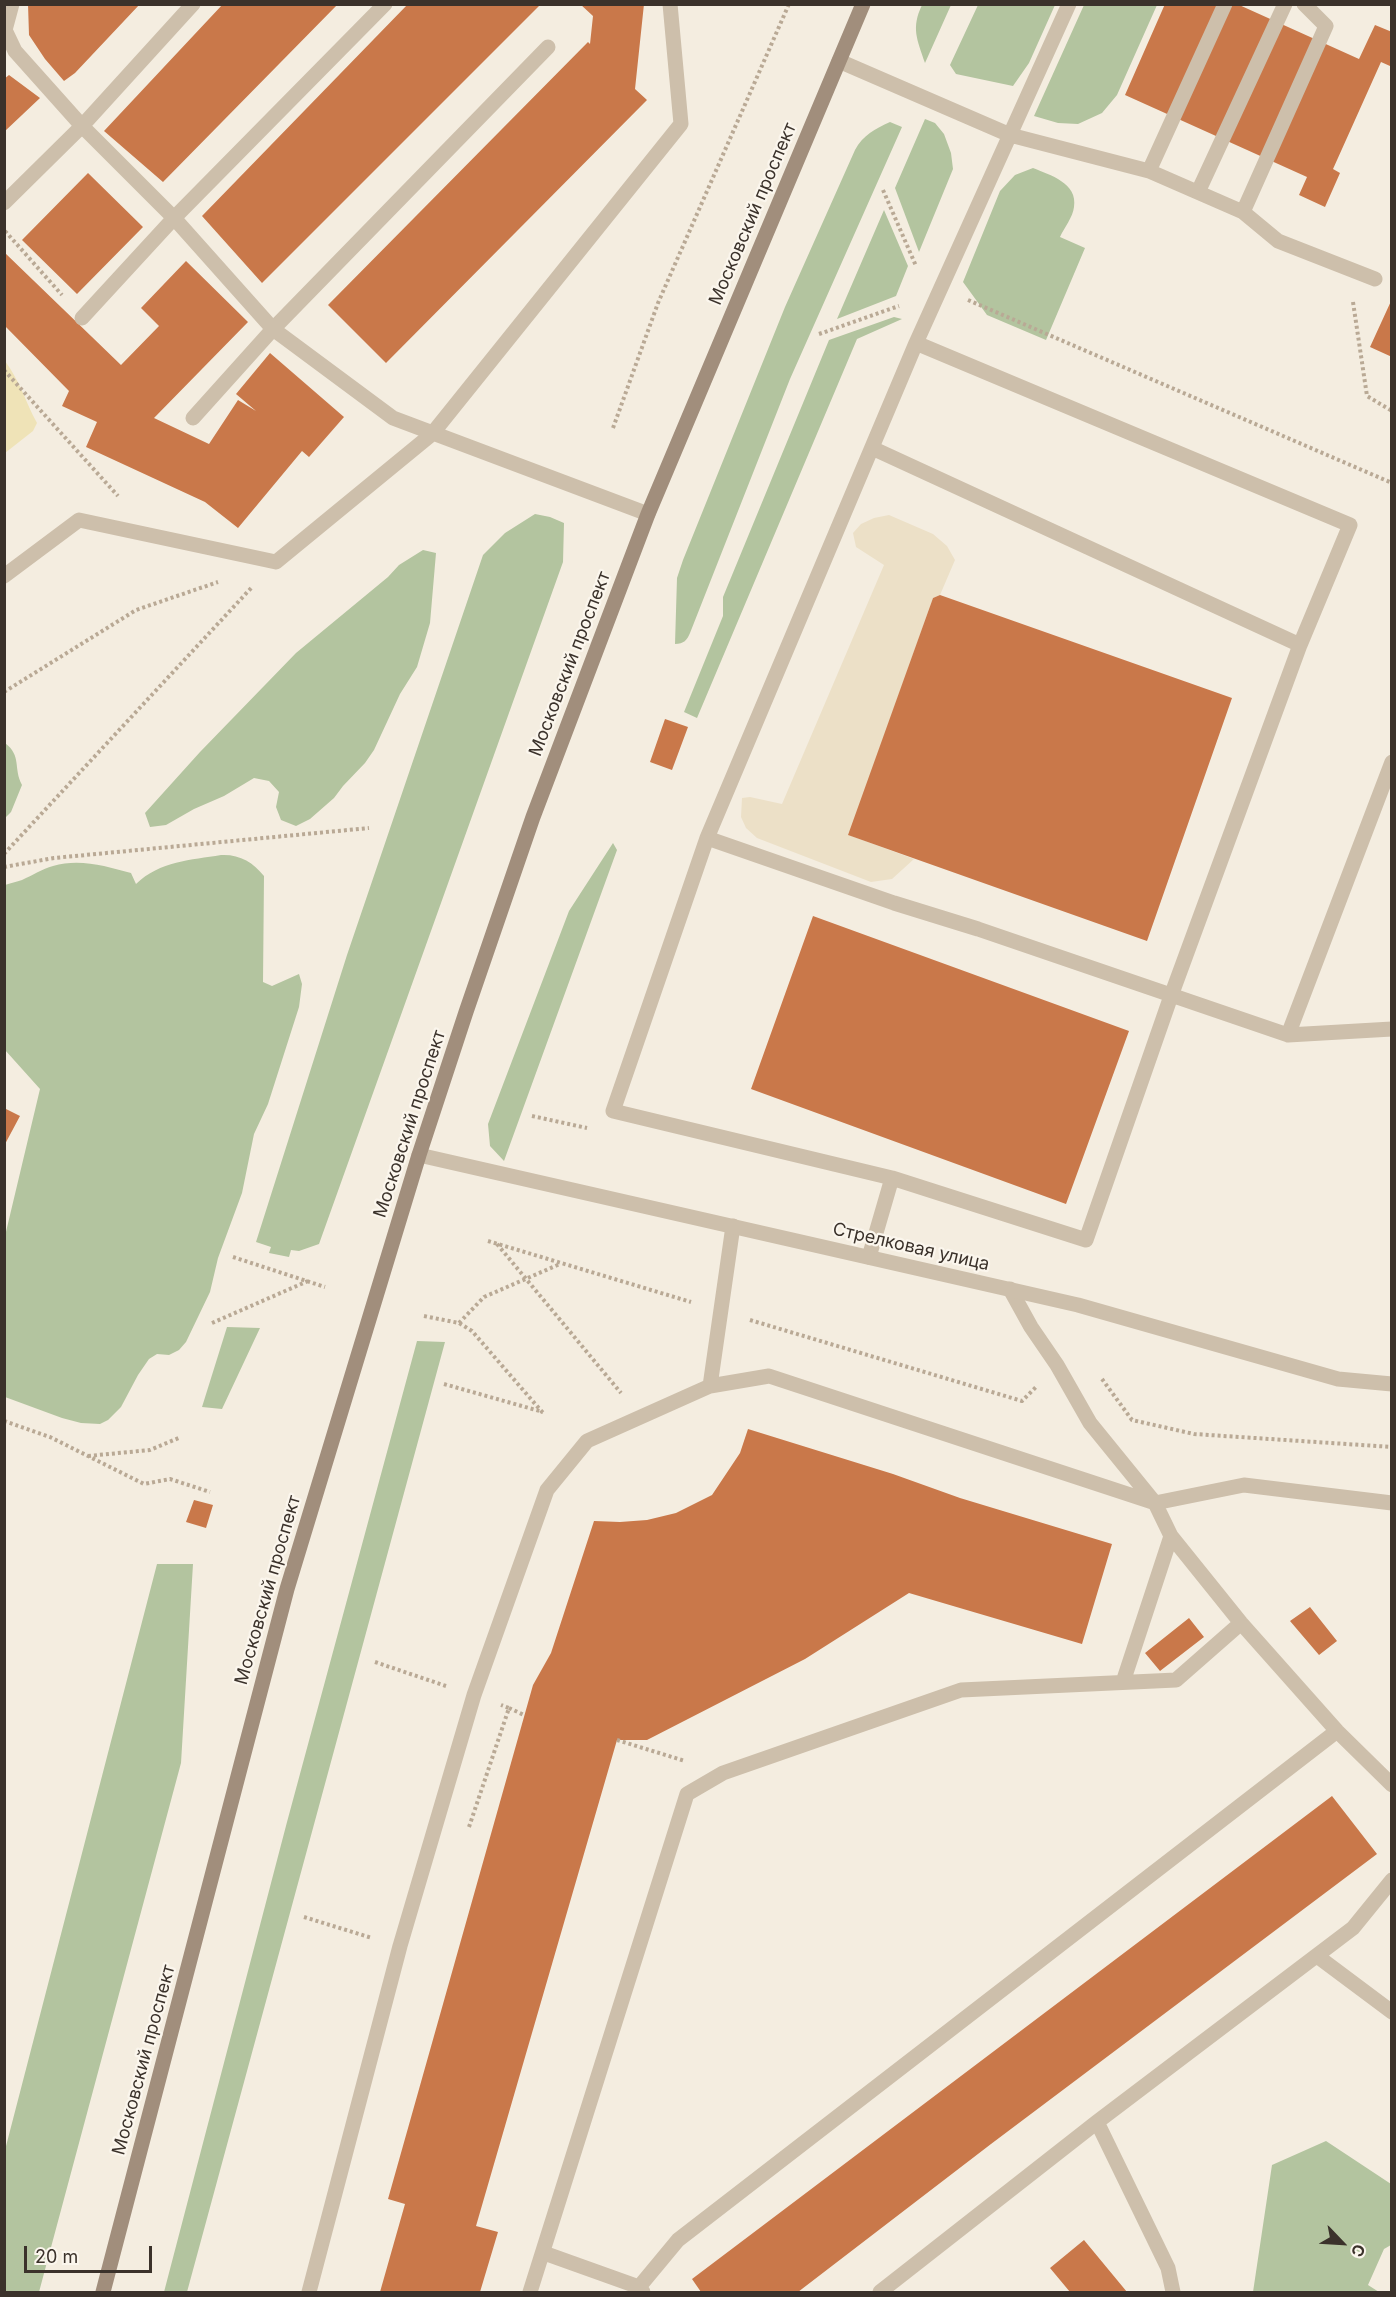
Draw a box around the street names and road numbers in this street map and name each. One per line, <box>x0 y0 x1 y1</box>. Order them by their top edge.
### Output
street label: Московский проспект <box>705 120 801 308</box>
street label: Московский проспект <box>525 569 615 759</box>
street label: Московский проспект <box>369 1027 451 1221</box>
street label: Стрелковая улица <box>830 1218 992 1276</box>
street label: Московский проспект <box>231 1493 305 1687</box>
street label: Московский проспект <box>108 1963 180 2157</box>

